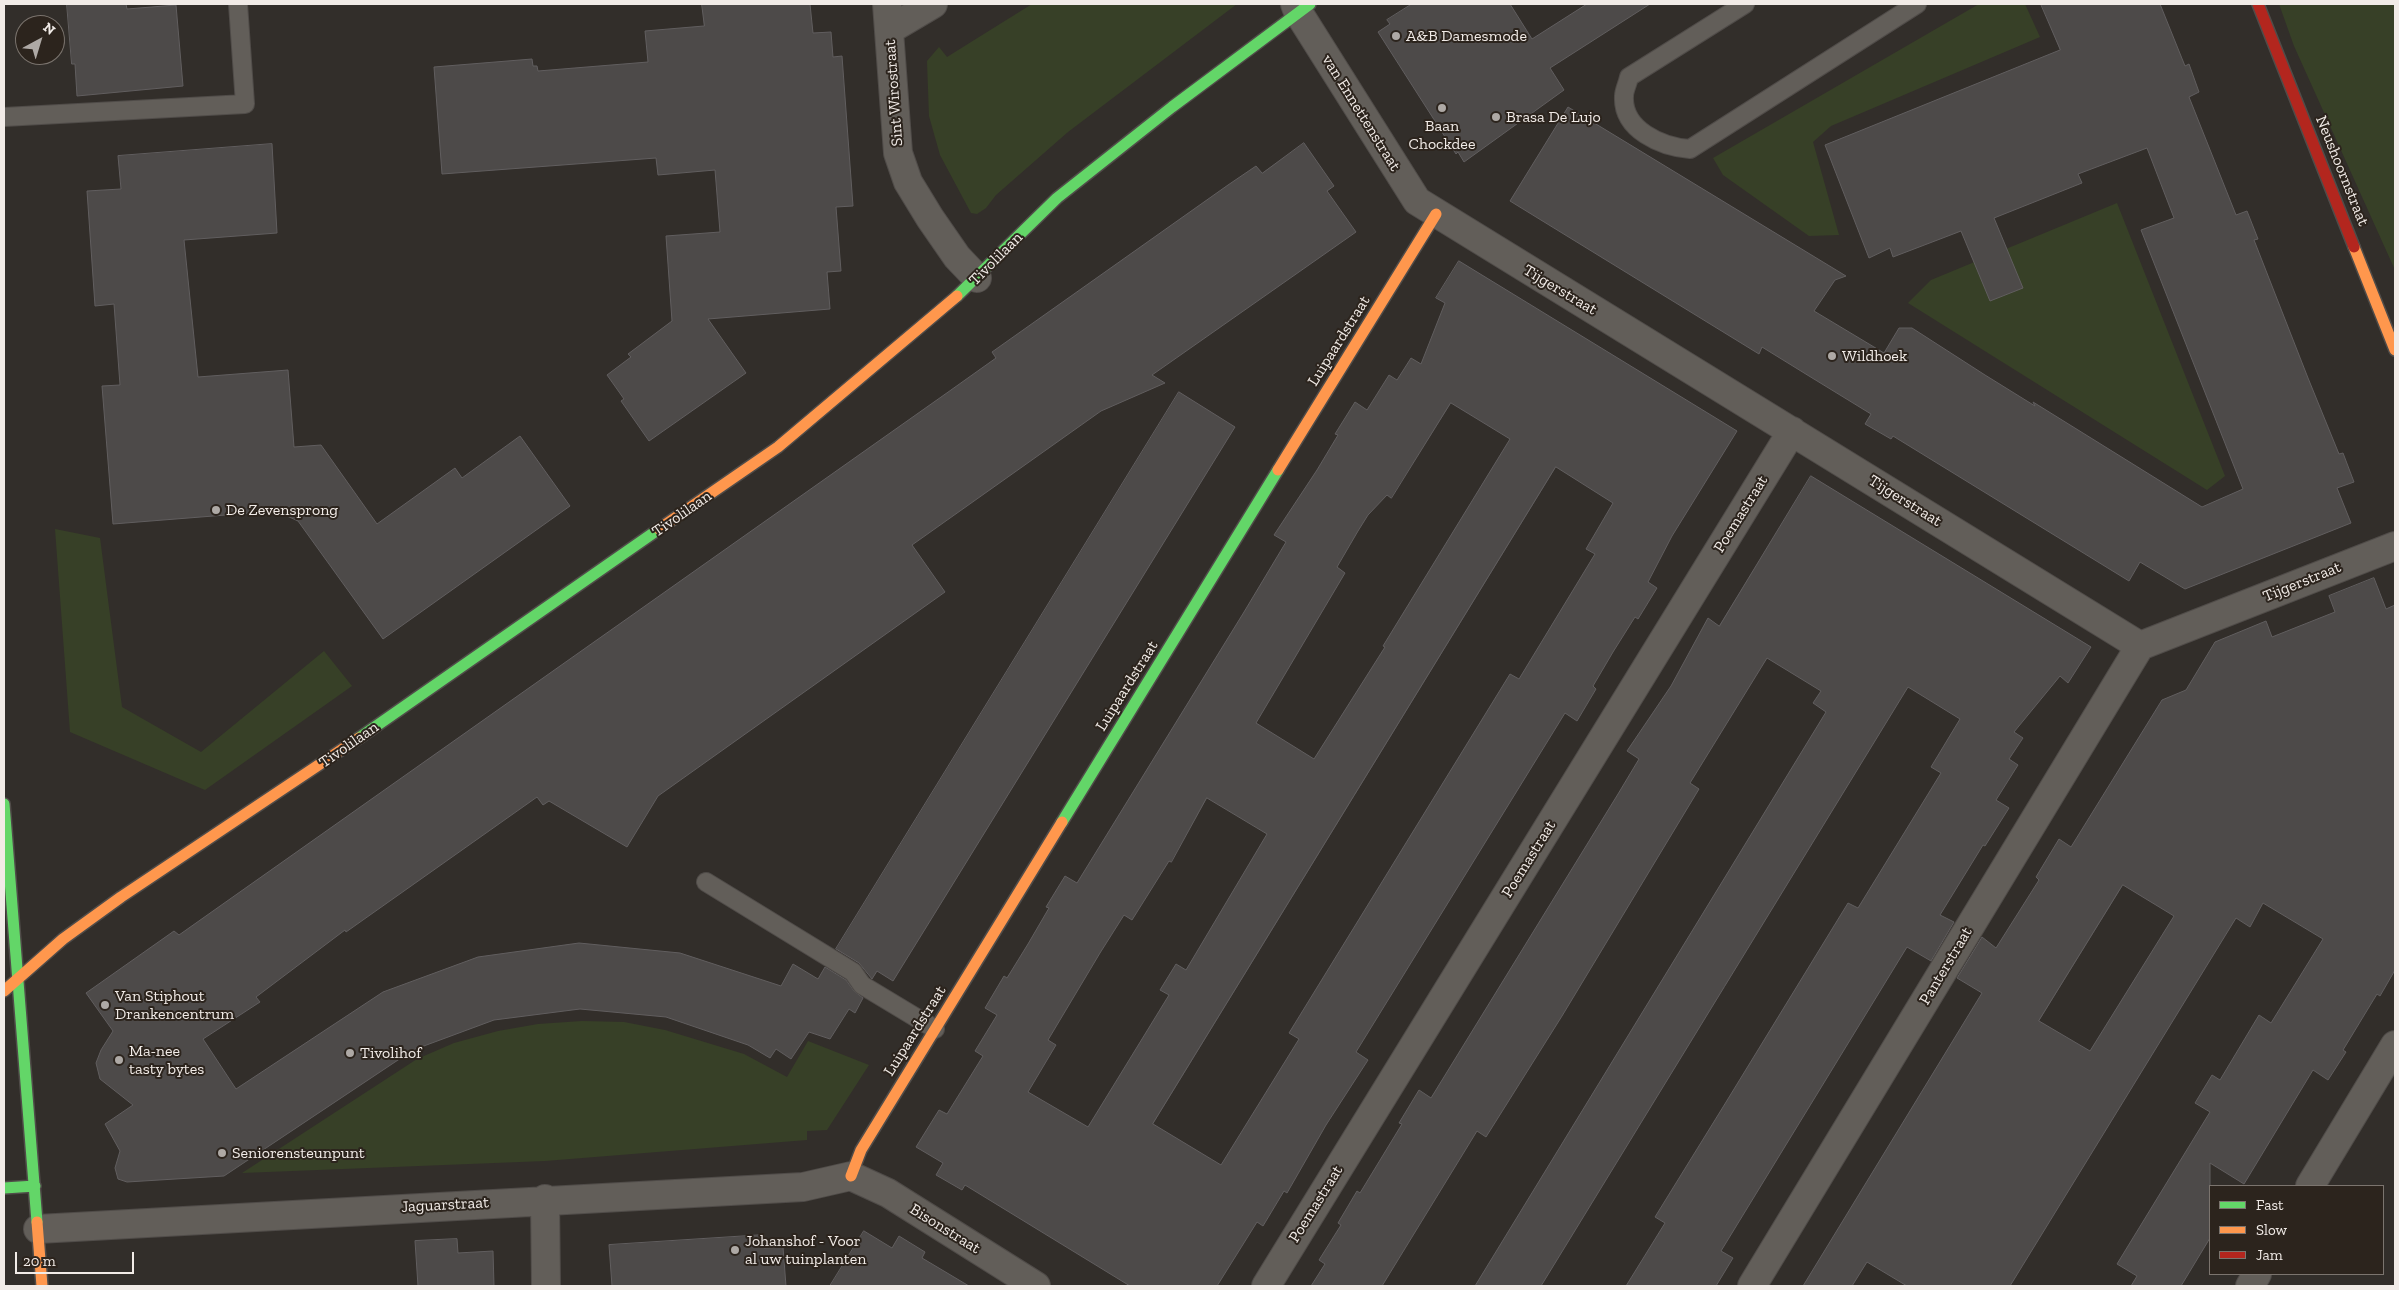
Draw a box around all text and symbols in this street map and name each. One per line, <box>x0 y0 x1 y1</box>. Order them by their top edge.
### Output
north arrow <box>15 15 65 65</box>
text: N <box>40 19 59 39</box>
place label: A&B Damesmode <box>1406 26 1527 46</box>
marker: A&B Damesmode <box>1390 30 1402 42</box>
street label: Sint Wirostraat <box>881 39 907 147</box>
street label: van Ennettenstraat <box>1317 51 1405 175</box>
marker: Baan Chockdee <box>1436 102 1448 114</box>
place label: Brasa De Lujo <box>1506 107 1601 127</box>
marker: Brasa De Lujo <box>1490 111 1502 123</box>
street label: Neushoornstraat <box>2311 113 2373 229</box>
place label: Baan Chockdee <box>1409 116 1475 154</box>
street label: Tivolilaan <box>965 228 1027 290</box>
street label: Tijgerstraat <box>1520 261 1600 319</box>
street label: Luipaardstraat <box>1304 292 1374 390</box>
place label: Wildhoek <box>1842 346 1907 366</box>
marker: Wildhoek <box>1826 350 1838 362</box>
street label: Tijgerstraat <box>1865 471 1945 531</box>
street label: Poemastraat <box>1710 472 1772 556</box>
street label: Tivolilaan <box>649 487 715 541</box>
place label: De Zevensprong <box>226 500 338 520</box>
marker: De Zevensprong <box>210 504 222 516</box>
street label: Tijgerstraat <box>2260 558 2344 606</box>
street label: Luipaardstraat <box>1092 637 1162 735</box>
street label: Tivolilaan <box>316 718 382 772</box>
street label: Poemastraat <box>1498 817 1560 901</box>
street label: Panterstraat <box>1915 924 1977 1008</box>
street label: Luipaardstraat <box>880 982 950 1080</box>
place label: Van Stiphout Drankencentrum <box>115 986 234 1024</box>
marker: Van Stiphout Drankencentrum <box>99 999 111 1011</box>
place label: Ma-nee tasty bytes <box>129 1041 204 1079</box>
place label: Tivolihof <box>360 1043 421 1063</box>
marker: Tivolihof <box>344 1047 356 1059</box>
marker: Ma-nee tasty bytes <box>113 1054 125 1066</box>
place label: Seniorensteunpunt <box>232 1143 365 1163</box>
marker: Seniorensteunpunt <box>216 1147 228 1159</box>
street label: Poemastraat <box>1285 1162 1347 1246</box>
legend <box>2209 1185 2384 1275</box>
street label: Jaguarstraat <box>401 1193 489 1217</box>
text: Fast <box>2256 1196 2284 1214</box>
street label: Bisonstraat <box>906 1200 984 1258</box>
text: Slow <box>2256 1221 2287 1239</box>
place label: Johanshof - Voor al uw tuinplanten <box>745 1231 866 1269</box>
scale bar <box>18 1242 136 1274</box>
marker: Johanshof - Voor al uw tuinplanten <box>729 1244 741 1256</box>
text: Jam <box>2256 1246 2283 1264</box>
text: 20 m <box>23 1252 56 1270</box>

